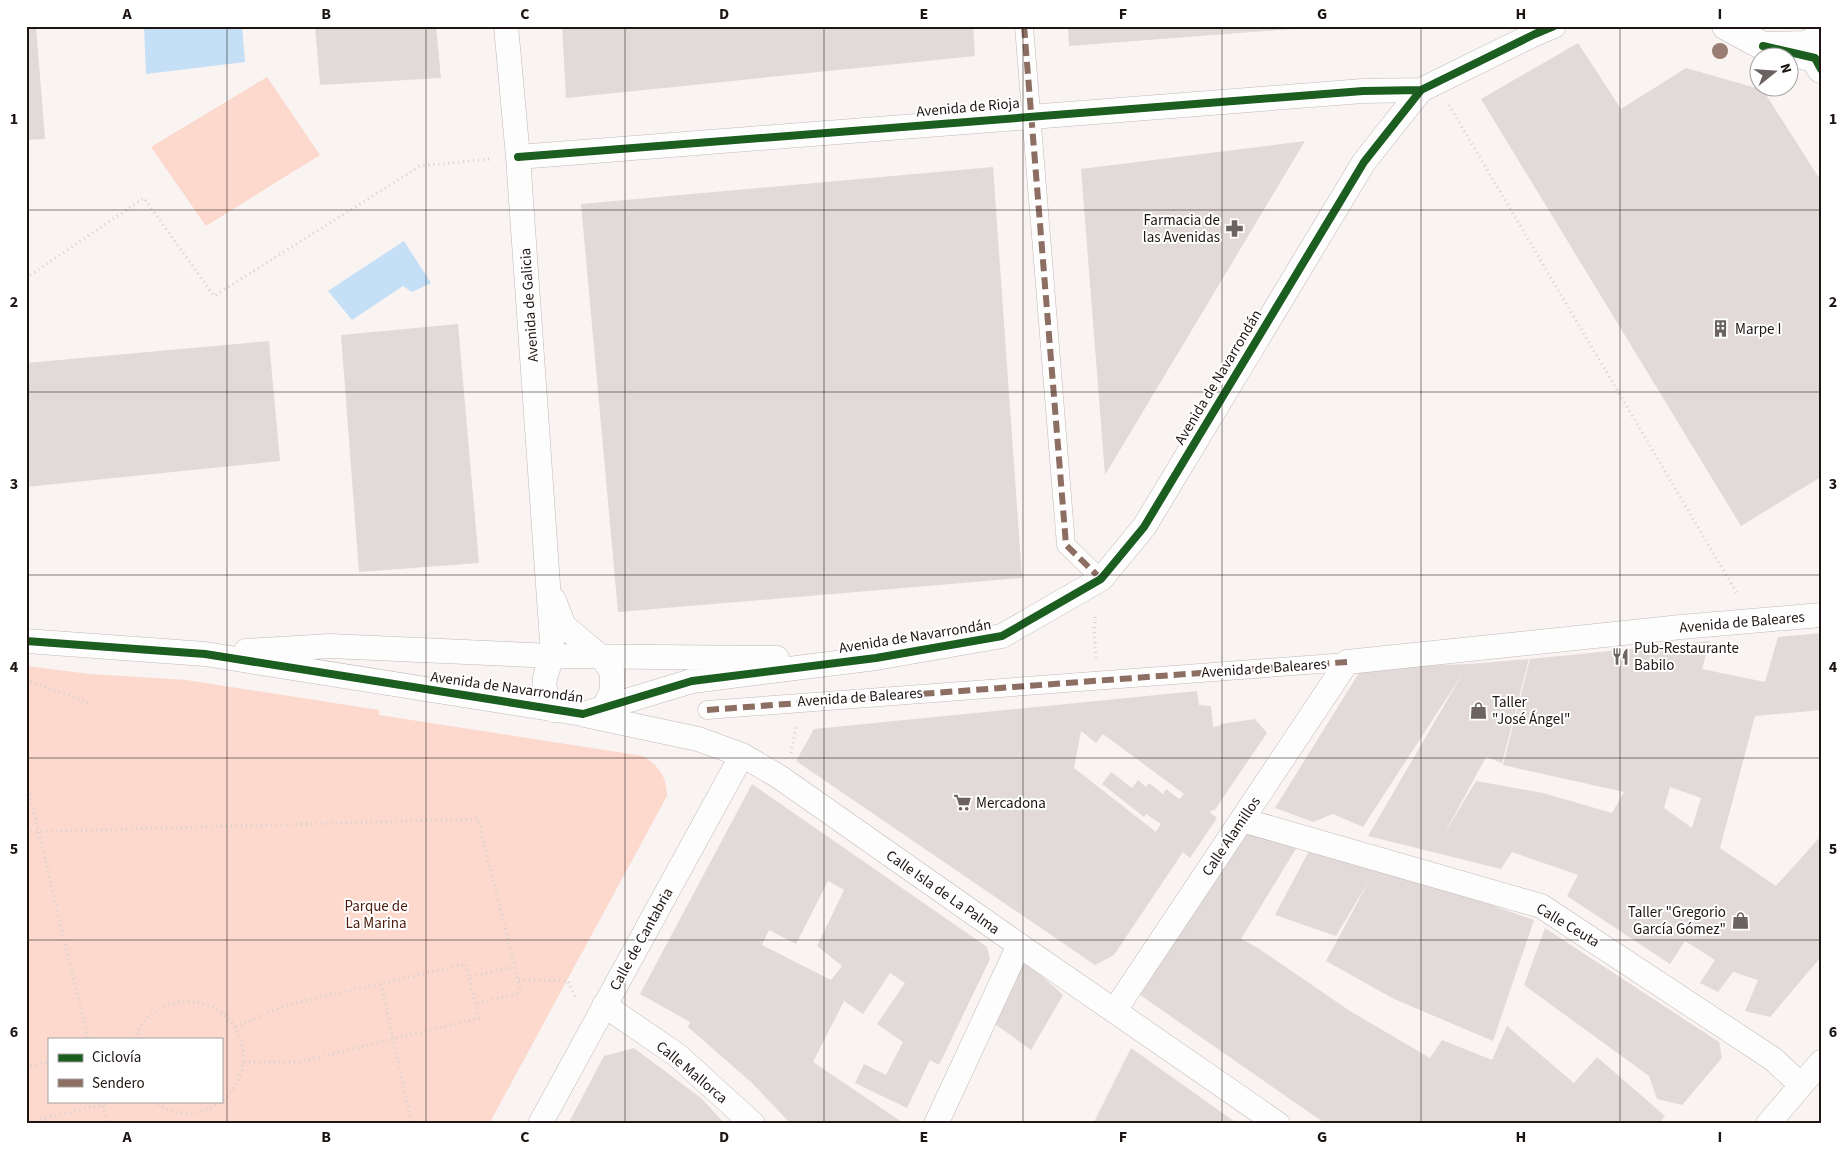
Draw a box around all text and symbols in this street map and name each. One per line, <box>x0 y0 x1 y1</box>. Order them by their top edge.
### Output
text: A <box>121 3 132 25</box>
text: B <box>321 3 331 25</box>
text: C <box>520 3 530 25</box>
text: D <box>719 3 729 25</box>
text: E <box>920 3 928 25</box>
text: F <box>1119 3 1127 25</box>
text: G <box>1317 3 1327 25</box>
text: H <box>1516 3 1526 25</box>
text: I <box>1718 3 1722 25</box>
north arrow <box>1750 48 1800 98</box>
text: N <box>1775 61 1796 76</box>
street label: Avenida de Rioja <box>916 93 1021 122</box>
text: 1 <box>10 108 18 130</box>
text: 1 <box>1829 108 1837 130</box>
place label: Farmacia de las Avenidas <box>1143 210 1220 248</box>
pharmacy icon: Farmacia de las Avenidas <box>1224 219 1244 239</box>
street label: Avenida de Galicia <box>515 247 544 363</box>
text: 2 <box>10 291 18 313</box>
text: 2 <box>1829 291 1837 313</box>
street label: Avenida de Navarrondán <box>1170 306 1267 449</box>
building icon: Marpe I <box>1711 319 1731 339</box>
place label: Marpe I <box>1735 319 1781 340</box>
text: 3 <box>10 473 18 495</box>
text: 3 <box>1829 473 1837 495</box>
street label: Avenida de Baleares <box>1678 607 1806 638</box>
street label: Avenida de Navarrondán <box>837 614 993 659</box>
place label: Pub-Restaurante Babilo <box>1634 638 1739 676</box>
restaurant icon: Pub-Restaurante Babilo <box>1610 647 1630 667</box>
street label: Avenida de Baleares <box>1201 654 1327 683</box>
text: 4 <box>10 656 19 678</box>
text: 4 <box>1829 656 1838 678</box>
street label: Avenida de Navarrondán <box>429 666 585 709</box>
street label: Avenida de Baleares <box>797 683 923 712</box>
place label: Taller "José Ángel" <box>1492 692 1570 730</box>
shop icon: Taller "José Ángel" <box>1468 701 1488 721</box>
street label: Calle Alamillos <box>1197 792 1266 880</box>
supermarket icon: Mercadona <box>952 793 972 813</box>
place label: Mercadona <box>976 793 1046 814</box>
text: 5 <box>10 838 18 860</box>
text: 5 <box>1829 838 1837 860</box>
street label: Calle Isla de La Palma <box>882 845 1004 940</box>
street label: Calle de Cantabria <box>605 884 678 994</box>
park label: Parque de La Marina <box>344 896 408 934</box>
street label: Calle Ceuta <box>1532 898 1603 953</box>
place label: Taller "Gregorio García Gómez" <box>1628 902 1726 940</box>
shop icon: Taller "Gregorio García Gómez" <box>1730 911 1750 931</box>
text: 6 <box>10 1021 18 1043</box>
text: 6 <box>1829 1021 1837 1043</box>
street label: Calle Mallorca <box>651 1036 732 1109</box>
legend <box>48 1038 222 1102</box>
text: Ciclovía <box>92 1047 141 1068</box>
text: Sendero <box>92 1073 145 1094</box>
text: A <box>121 1126 132 1148</box>
text: B <box>321 1126 331 1148</box>
text: C <box>520 1126 530 1148</box>
text: D <box>719 1126 729 1148</box>
text: E <box>920 1126 928 1148</box>
text: F <box>1119 1126 1127 1148</box>
text: G <box>1317 1126 1327 1148</box>
text: H <box>1516 1126 1526 1148</box>
text: I <box>1718 1126 1722 1148</box>

